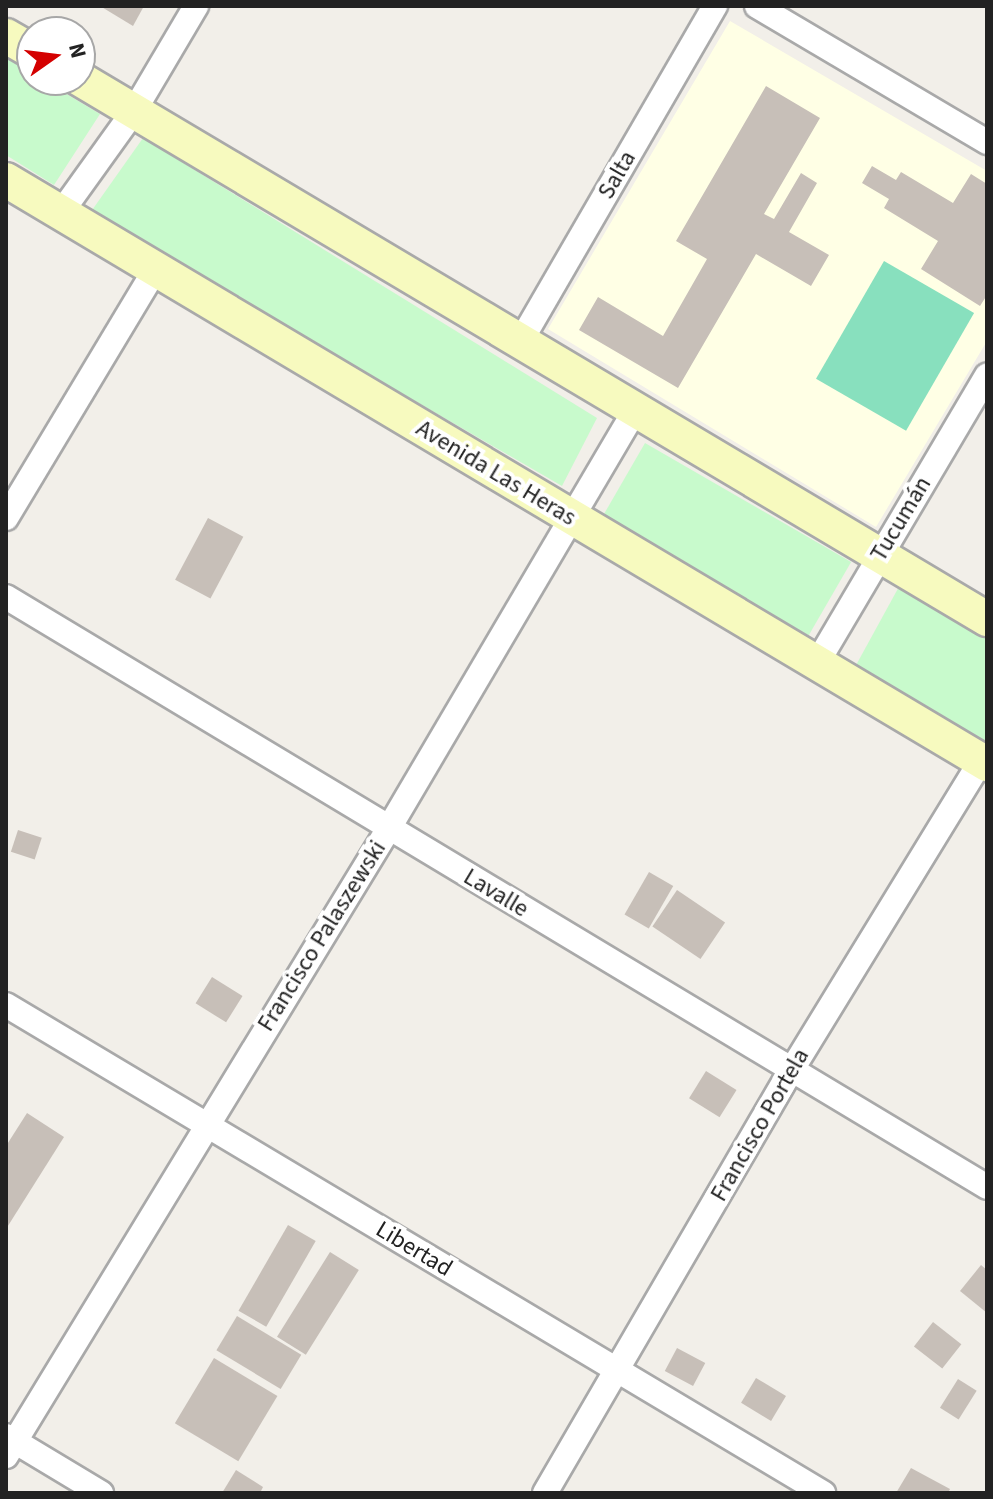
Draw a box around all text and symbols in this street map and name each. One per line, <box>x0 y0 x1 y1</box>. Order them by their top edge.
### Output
north arrow <box>16 16 96 96</box>
text: N <box>60 40 95 62</box>
street label: Salta <box>592 146 642 204</box>
street label: Avenida Las Heras <box>411 414 581 532</box>
street label: Tucumán <box>864 471 938 567</box>
street label: Francisco Palaszewski <box>252 835 392 1037</box>
street label: Lavalle <box>458 862 534 924</box>
street label: Francisco Portela <box>705 1043 815 1207</box>
street label: Libertad <box>371 1215 457 1283</box>

